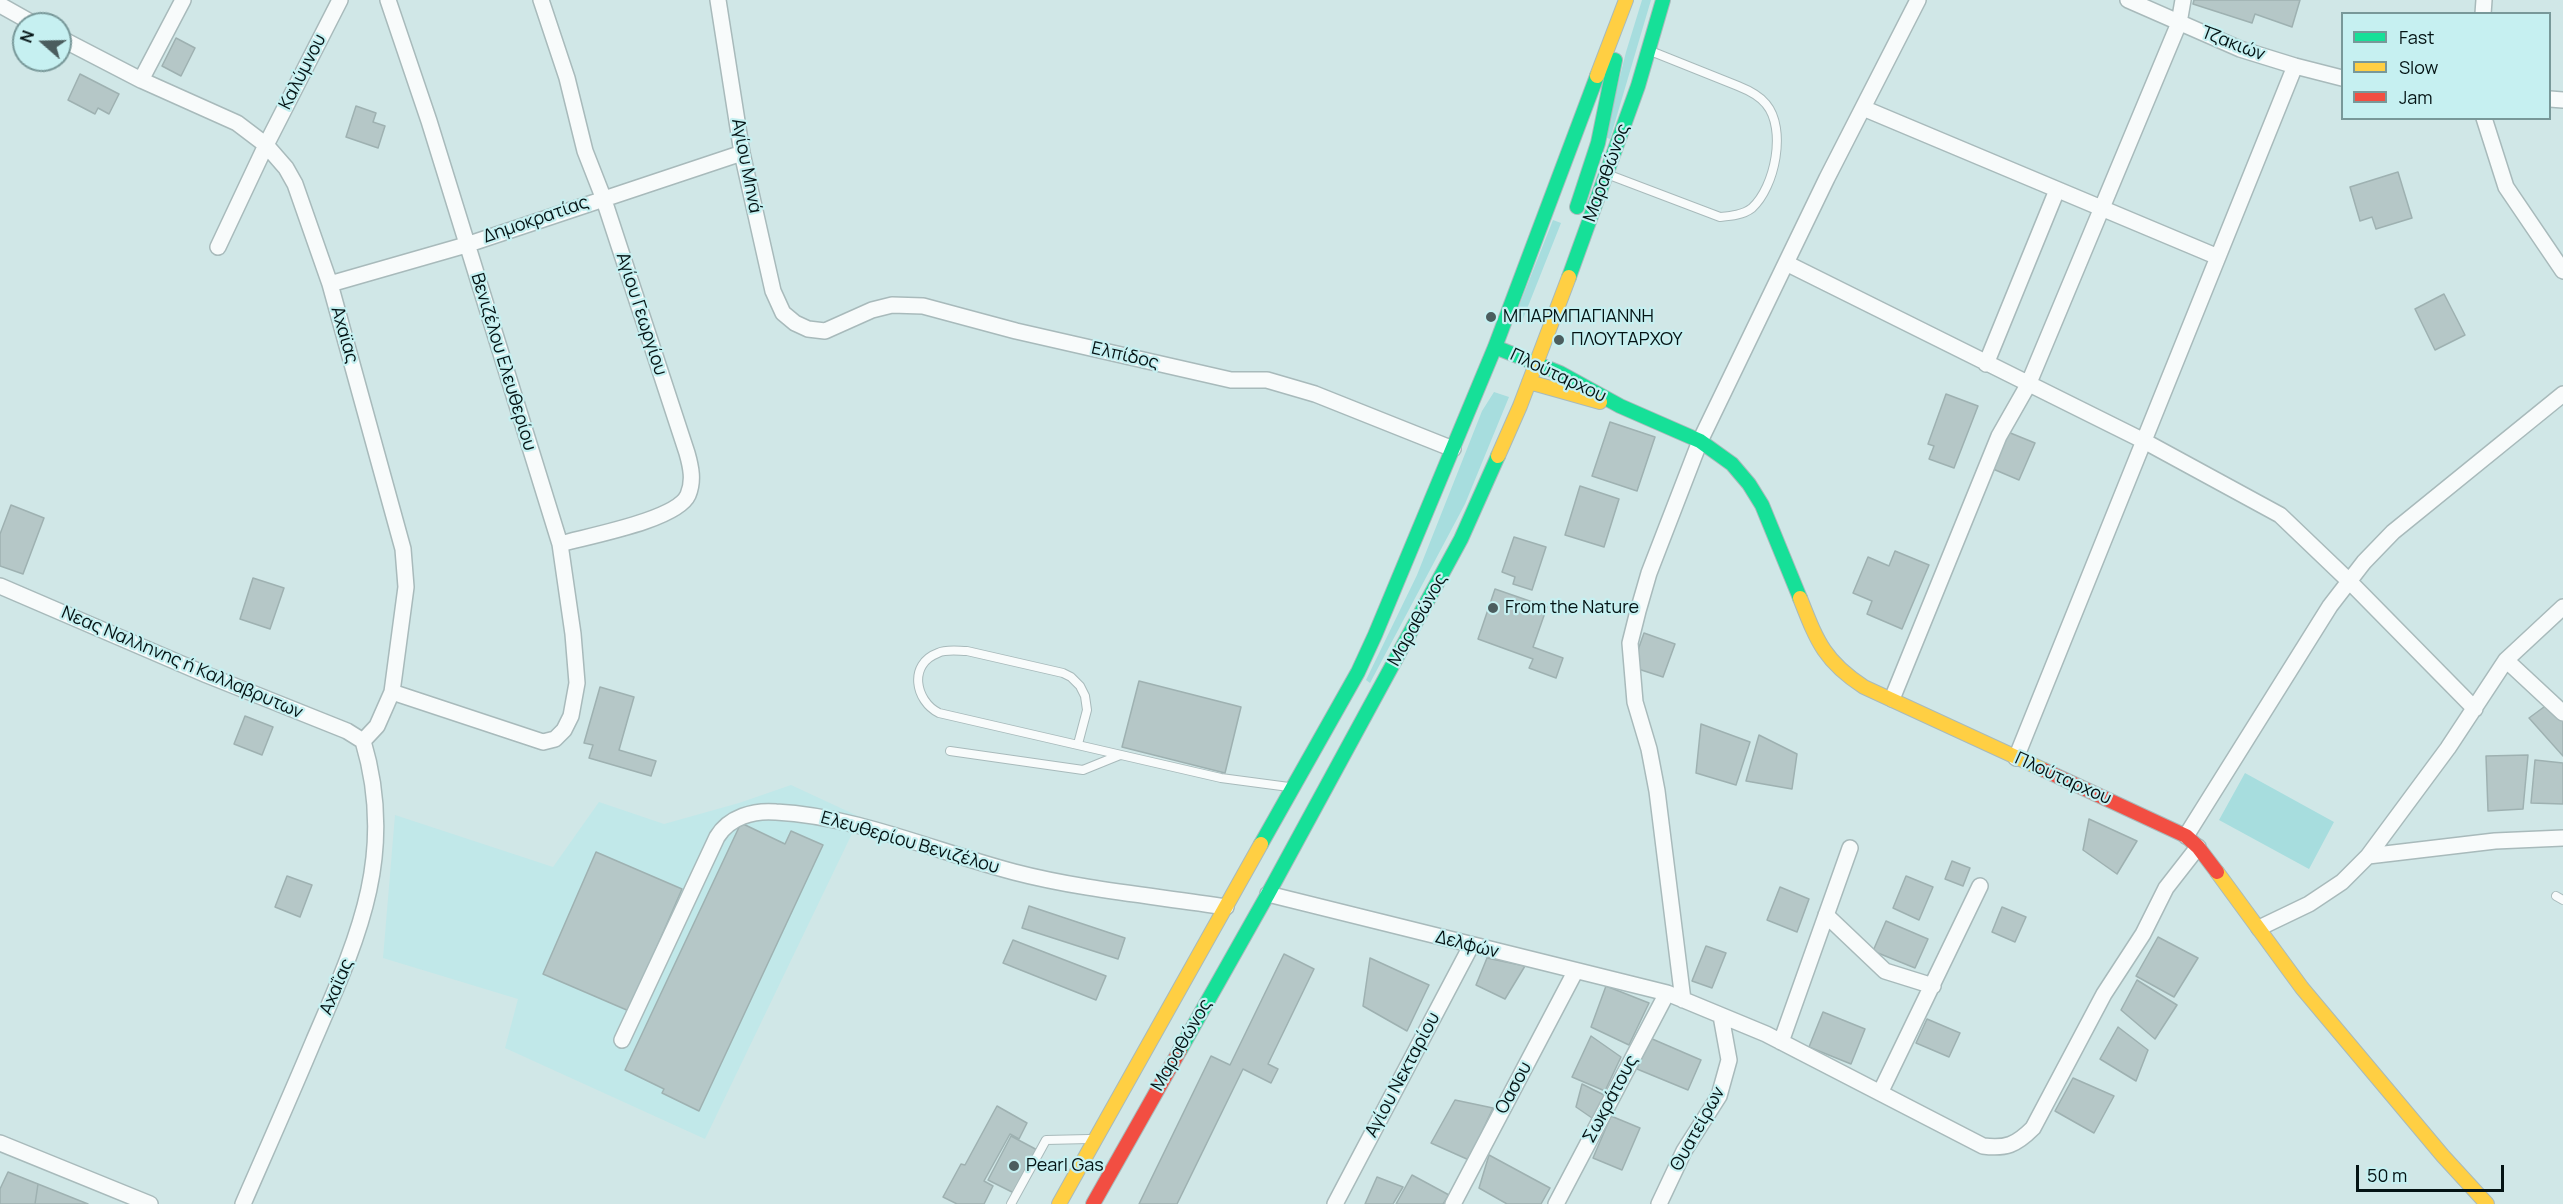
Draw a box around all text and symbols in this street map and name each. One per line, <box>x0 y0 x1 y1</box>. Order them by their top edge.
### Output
north arrow <box>12 12 72 72</box>
legend <box>2341 12 2551 120</box>
street label: Τζακιών <box>2198 22 2268 66</box>
text: Fast <box>2399 25 2434 49</box>
text: N <box>15 27 39 46</box>
street label: Καλύμνου <box>275 31 331 113</box>
text: Slow <box>2399 55 2438 79</box>
text: Jam <box>2399 85 2433 109</box>
street label: Αγίου Μηνά <box>726 117 766 215</box>
street label: Μαραθώνος <box>1579 121 1635 225</box>
street label: Δημοκρατίας <box>480 192 592 248</box>
street label: Αγίου Γεωργίου <box>611 250 671 378</box>
street label: Βενιζέλου Ελευθερίου <box>466 271 540 453</box>
street label: Αχαϊας <box>326 304 362 366</box>
place label: ΜΠΑΡΜΠΑΓΙΑΝΝΗ <box>1503 306 1654 328</box>
marker: ΜΠΑΡΜΠΑΓΙΑΝΝΗ <box>1484 310 1498 324</box>
place label: ΠΛΟΥΤΑΡΧΟΥ <box>1571 329 1682 351</box>
marker: ΠΛΟΥΤΑΡΧΟΥ <box>1552 333 1566 347</box>
street label: Ελπίδος <box>1089 338 1161 374</box>
street label: Πλούταρχου <box>1507 344 1609 408</box>
street label: Μαραθώνος <box>1384 570 1452 670</box>
place label: From the Nature <box>1505 597 1639 619</box>
marker: From the Nature <box>1486 601 1500 615</box>
street label: Νεας Nαλληνης ή Καλλαβρυτων <box>58 602 306 724</box>
street label: Πλούταρχου <box>2011 748 2115 810</box>
street label: Ελευθερίου Βενιζέλου <box>818 807 1002 879</box>
street label: Δελφών <box>1433 927 1501 963</box>
street label: Αχαΐας <box>316 956 358 1018</box>
street label: Μαραθώνος <box>1147 995 1217 1095</box>
street label: Αγίου Νεκταρίου <box>1361 1009 1445 1141</box>
street label: Σωκράτους <box>1579 1051 1643 1147</box>
street label: Οασου <box>1491 1058 1537 1118</box>
street label: Θυατείρων <box>1666 1083 1730 1175</box>
scale bar <box>2359 1153 2508 1191</box>
place label: Pearl Gas <box>1026 1155 1104 1177</box>
marker: Pearl Gas <box>1007 1159 1021 1173</box>
text: 50 m <box>2367 1163 2407 1187</box>

